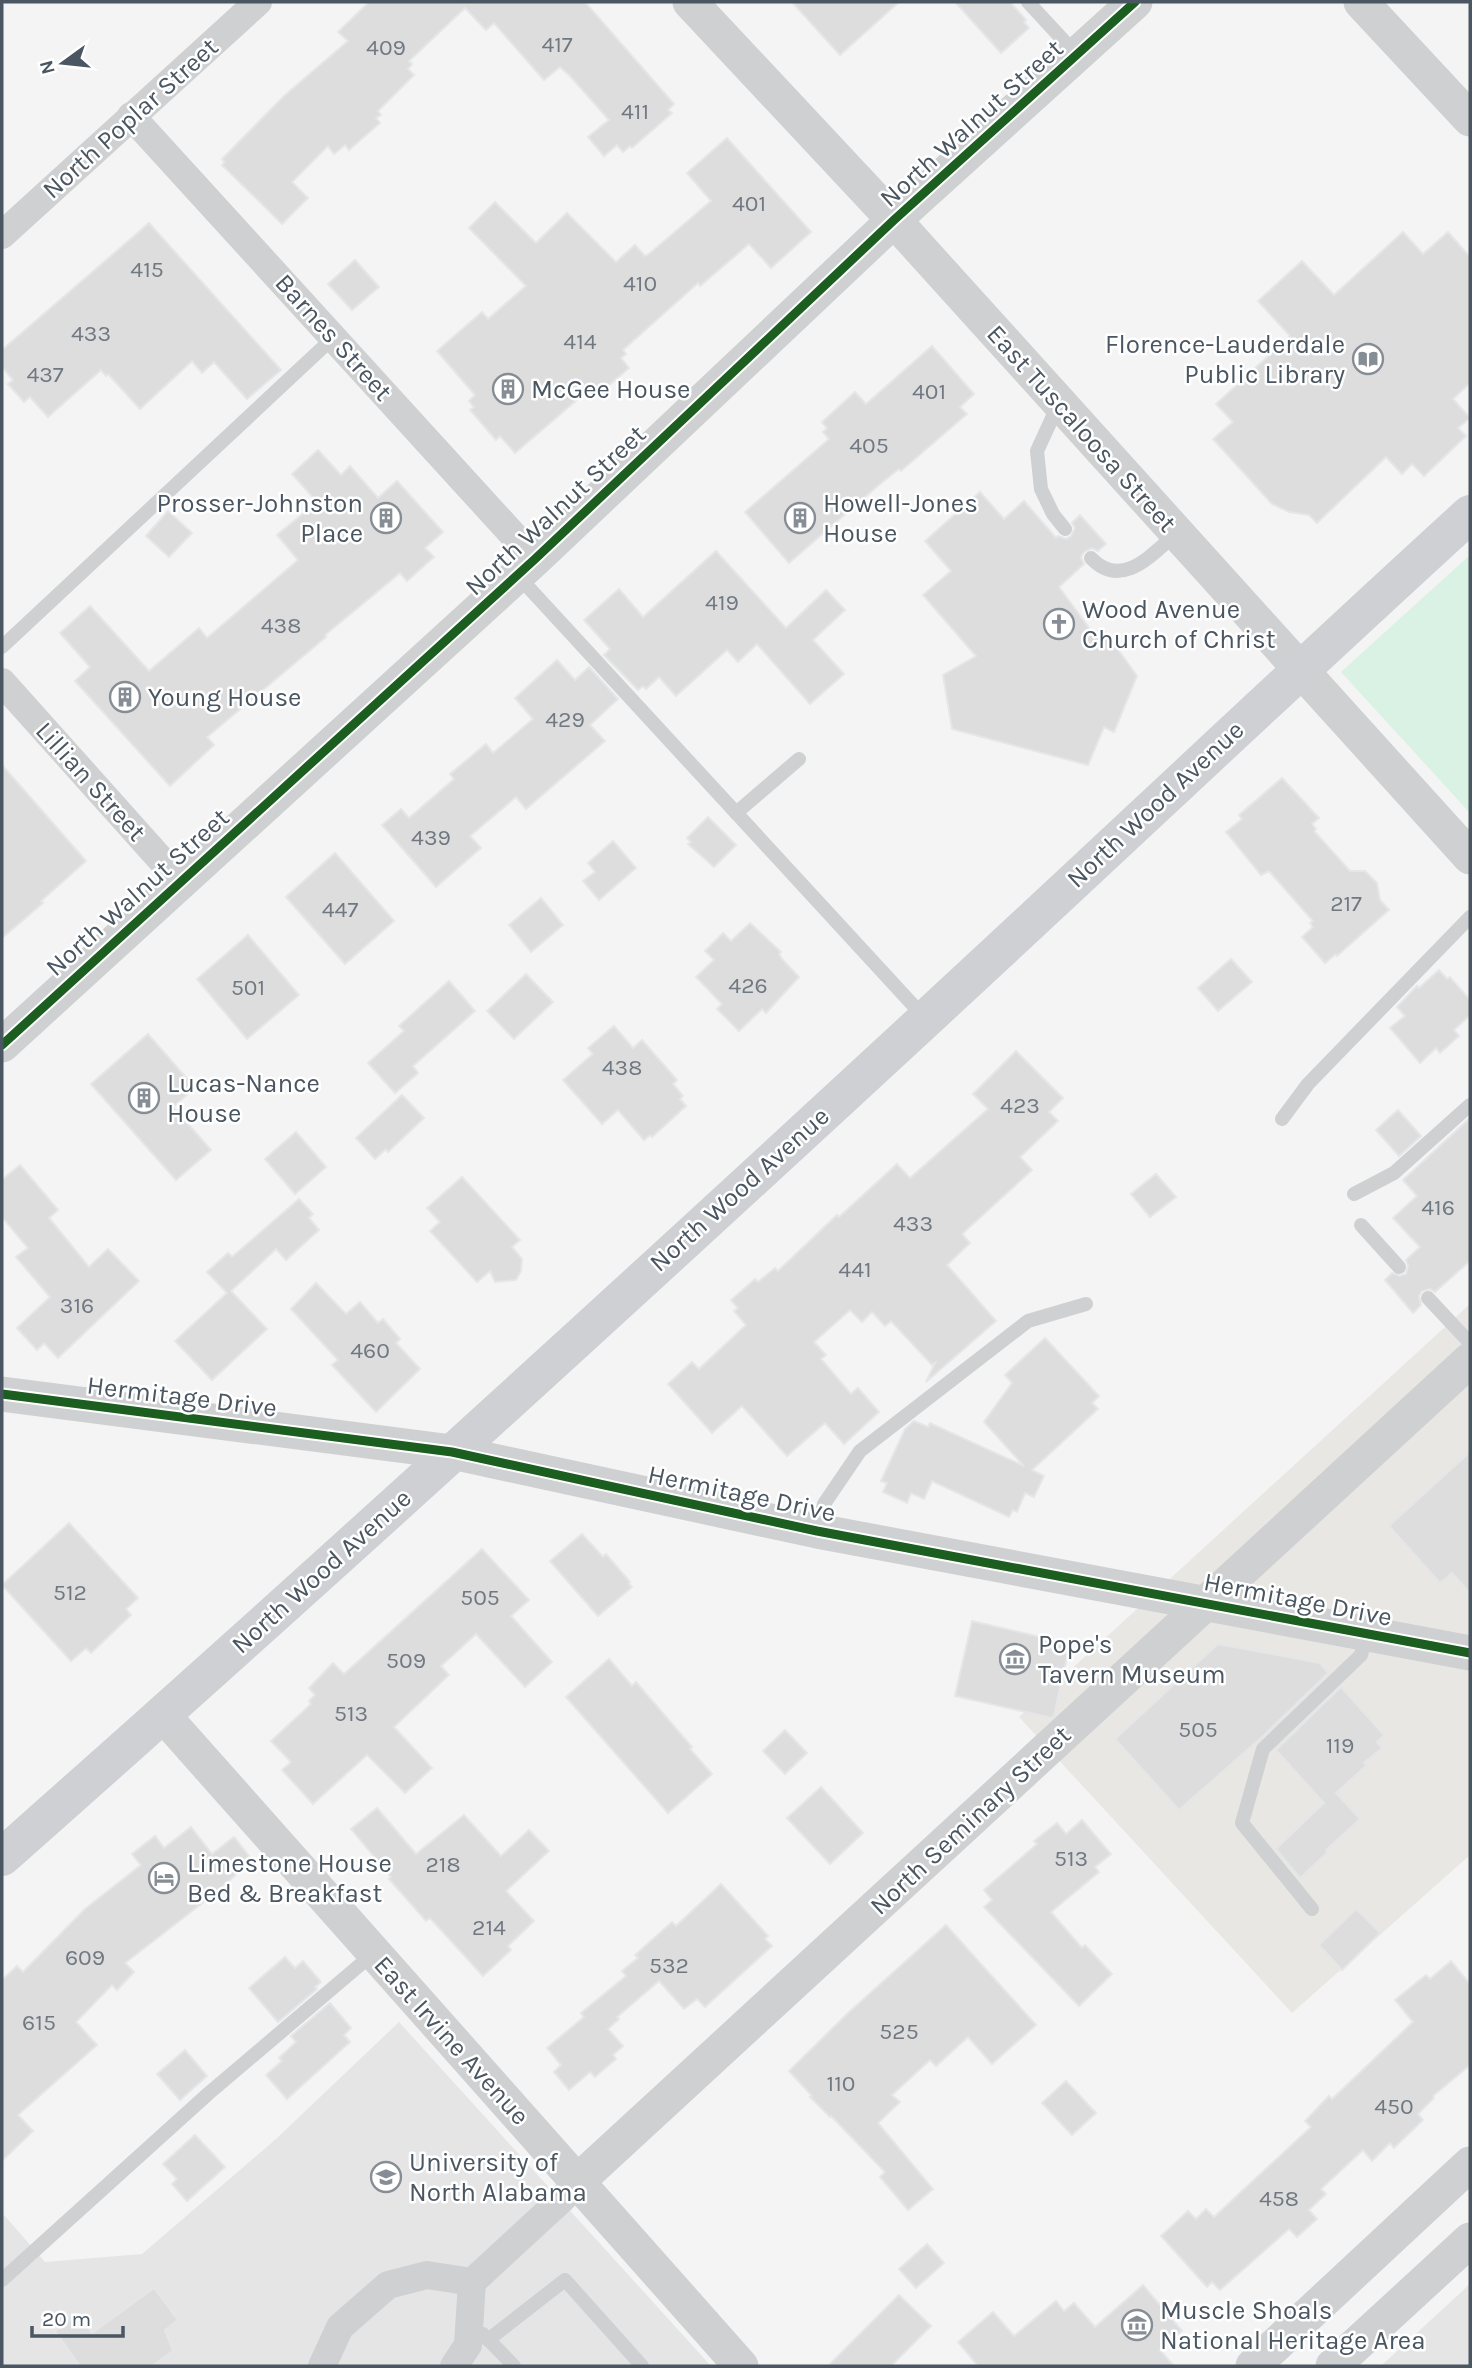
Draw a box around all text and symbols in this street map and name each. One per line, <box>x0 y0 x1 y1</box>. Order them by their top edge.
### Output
north arrow <box>28 28 98 98</box>
street label: North Poplar Street <box>36 31 224 205</box>
house number: 417 <box>541 31 573 58</box>
street label: North Walnut Street <box>873 33 1069 214</box>
house number: 409 <box>366 34 406 61</box>
house number: 411 <box>621 98 649 125</box>
house number: 401 <box>732 190 766 217</box>
house number: 415 <box>130 256 164 283</box>
street label: Barnes Street <box>269 267 399 407</box>
house number: 410 <box>623 270 657 297</box>
street label: East Tuscaloosa Street <box>980 318 1183 538</box>
house number: 433 <box>71 320 111 347</box>
house number: 414 <box>563 328 597 355</box>
place label: Florence-Lauderdale Public Library <box>1105 329 1345 390</box>
library icon: Florence-Lauderdale Public Library <box>1351 342 1385 376</box>
house number: 437 <box>26 361 64 388</box>
building icon: McGee House <box>491 372 525 406</box>
place label: McGee House <box>531 374 690 405</box>
house number: 401 <box>912 378 946 405</box>
street label: North Walnut Street <box>459 418 652 602</box>
house number: 405 <box>849 432 889 459</box>
place label: Prosser-Johnston Place <box>156 488 363 549</box>
place label: Howell-Jones House <box>823 488 978 549</box>
building icon: Prosser-Johnston Place <box>369 501 403 535</box>
building icon: Howell-Jones House <box>783 501 817 535</box>
house number: 419 <box>705 589 739 616</box>
place label: Wood Avenue Church of Christ <box>1082 594 1276 655</box>
church icon: Wood Avenue Church of Christ <box>1042 607 1076 641</box>
house number: 438 <box>261 612 301 639</box>
building icon: Young House <box>108 680 142 714</box>
place label: Young House <box>148 682 301 713</box>
house number: 429 <box>545 706 585 733</box>
street label: North Wood Avenue <box>1060 714 1250 894</box>
street label: Lillian Street <box>29 715 152 848</box>
street label: North Walnut Street <box>39 802 235 983</box>
house number: 439 <box>411 824 451 851</box>
house number: 217 <box>1330 890 1362 917</box>
house number: 447 <box>322 896 358 923</box>
house number: 426 <box>728 972 768 999</box>
house number: 501 <box>231 974 265 1001</box>
house number: 438 <box>602 1054 642 1081</box>
place label: Lucas-Nance House <box>167 1068 320 1129</box>
building icon: Lucas-Nance House <box>127 1081 161 1115</box>
house number: 423 <box>1000 1092 1040 1119</box>
street label: North Wood Avenue <box>643 1101 836 1278</box>
house number: 416 <box>1421 1194 1455 1221</box>
house number: 433 <box>893 1210 933 1237</box>
house number: 441 <box>838 1256 872 1283</box>
house number: 316 <box>60 1292 94 1319</box>
house number: 460 <box>350 1337 390 1364</box>
street label: Hermitage Drive <box>85 1369 279 1424</box>
street label: Hermitage Drive <box>645 1458 839 1529</box>
street label: North Wood Avenue <box>225 1483 418 1660</box>
street label: Hermitage Drive <box>1201 1566 1395 1633</box>
house number: 512 <box>53 1579 87 1606</box>
house number: 505 <box>460 1584 500 1611</box>
place label: Pope's Tavern Museum <box>1038 1629 1226 1690</box>
museum icon: Pope's Tavern Museum <box>998 1642 1032 1676</box>
house number: 509 <box>386 1647 426 1674</box>
house number: 513 <box>334 1700 368 1727</box>
house number: 505 <box>1178 1716 1218 1743</box>
street label: North Seminary Street <box>864 1719 1077 1921</box>
house number: 119 <box>1326 1732 1354 1759</box>
house number: 513 <box>1054 1845 1088 1872</box>
place label: Limestone House Bed & Breakfast <box>187 1848 392 1909</box>
house number: 218 <box>425 1851 461 1878</box>
hotel icon: Limestone House Bed & Breakfast <box>147 1861 181 1895</box>
house number: 214 <box>472 1914 506 1941</box>
house number: 609 <box>65 1944 105 1971</box>
street label: East Irvine Avenue <box>368 1949 536 2131</box>
house number: 532 <box>649 1952 689 1979</box>
house number: 615 <box>22 2009 56 2036</box>
house number: 525 <box>879 2018 919 2045</box>
house number: 110 <box>827 2070 855 2097</box>
house number: 450 <box>1374 2093 1414 2120</box>
place label: University of North Alabama <box>409 2147 587 2208</box>
school or university icon: University of North Alabama <box>369 2160 403 2194</box>
house number: 458 <box>1259 2185 1299 2212</box>
scale bar <box>32 2294 122 2338</box>
place label: Muscle Shoals National Heritage Area <box>1160 2295 1425 2356</box>
text: 20 m <box>42 2307 91 2331</box>
museum icon: Muscle Shoals National Heritage Area <box>1120 2308 1154 2342</box>

